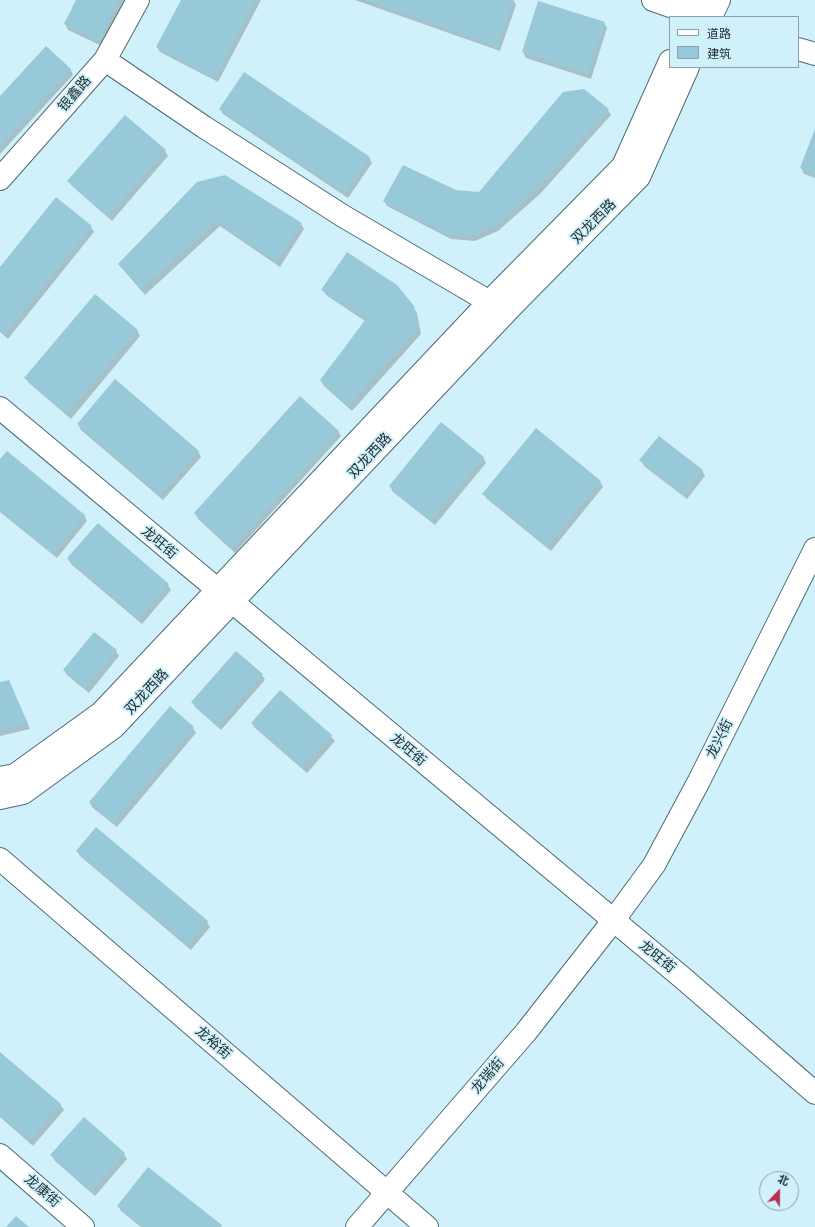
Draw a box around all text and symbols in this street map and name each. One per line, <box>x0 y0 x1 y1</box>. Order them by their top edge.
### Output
legend <box>669 16 799 68</box>
text: 道路 <box>707 27 731 41</box>
text: 建筑 <box>707 47 731 61</box>
street label: 银鑫路 <box>55 73 95 115</box>
street label: 双龙西路 <box>568 196 620 248</box>
street label: 双龙西路 <box>345 430 395 482</box>
street label: 龙旺街 <box>138 523 180 563</box>
street label: 双龙西路 <box>122 666 172 718</box>
street label: 龙兴街 <box>703 716 737 762</box>
street label: 龙旺街 <box>387 730 429 770</box>
street label: 龙旺街 <box>635 937 679 977</box>
street label: 龙裕街 <box>192 1023 234 1063</box>
street label: 龙瑞街 <box>468 1055 508 1097</box>
street label: 龙康街 <box>21 1171 63 1211</box>
north arrow <box>759 1171 799 1211</box>
text: 北 <box>776 1172 791 1188</box>

